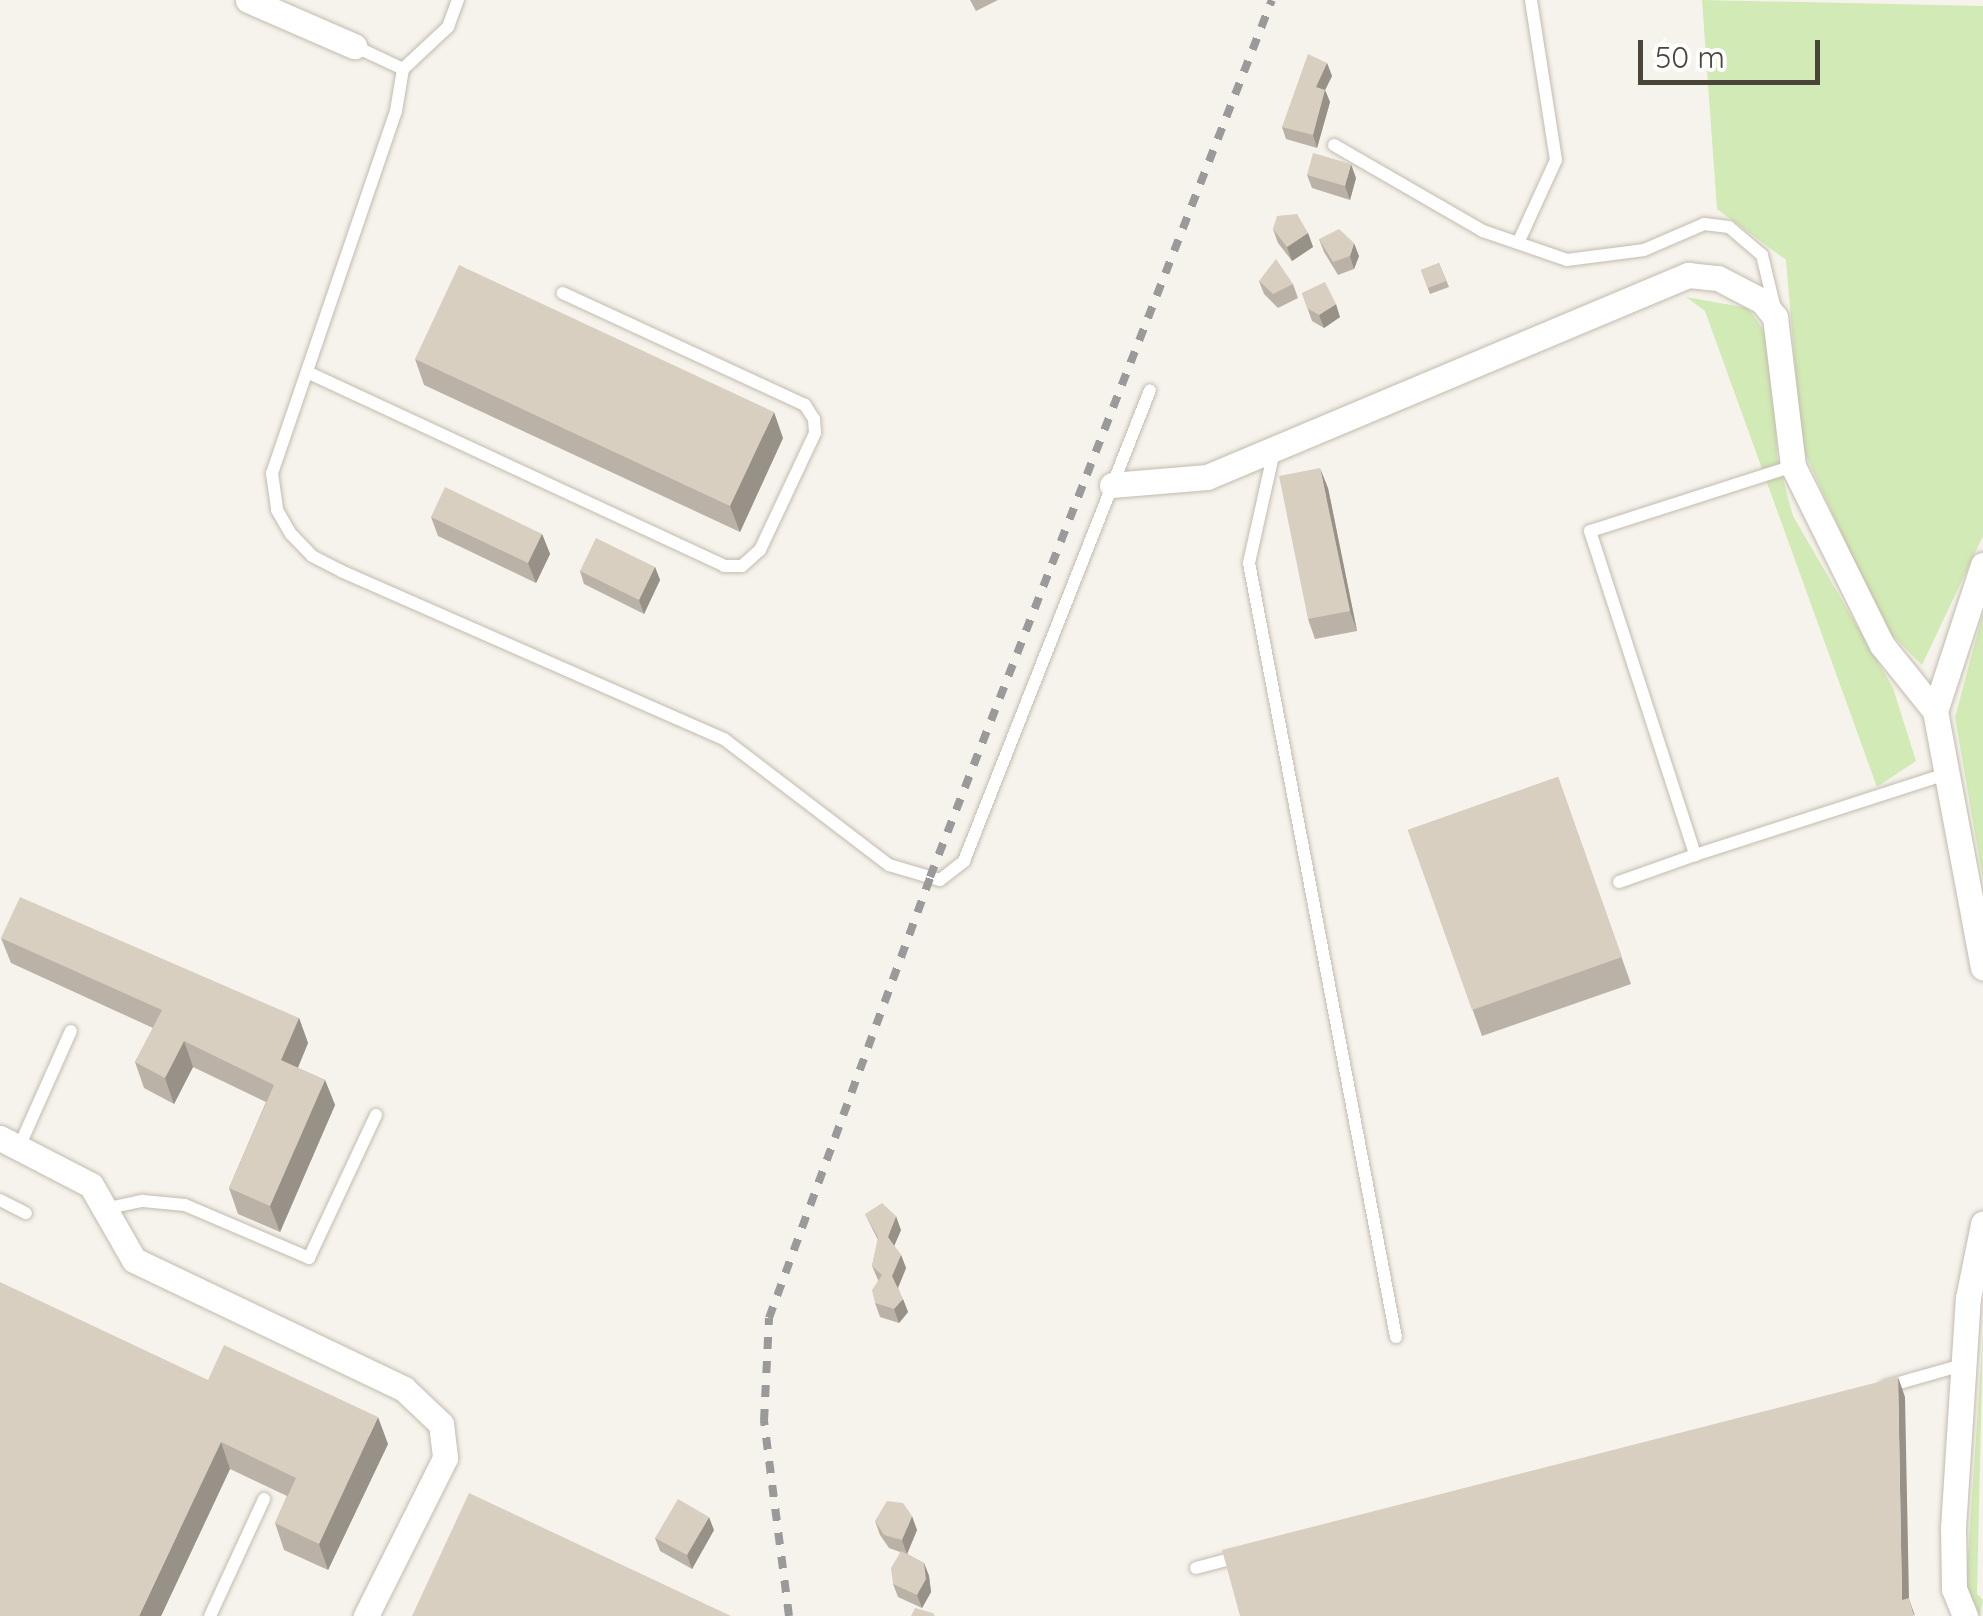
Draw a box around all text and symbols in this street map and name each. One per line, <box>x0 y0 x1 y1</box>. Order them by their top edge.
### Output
scale bar <box>1643 20 1826 82</box>
text: 50 m <box>1655 38 1725 76</box>

